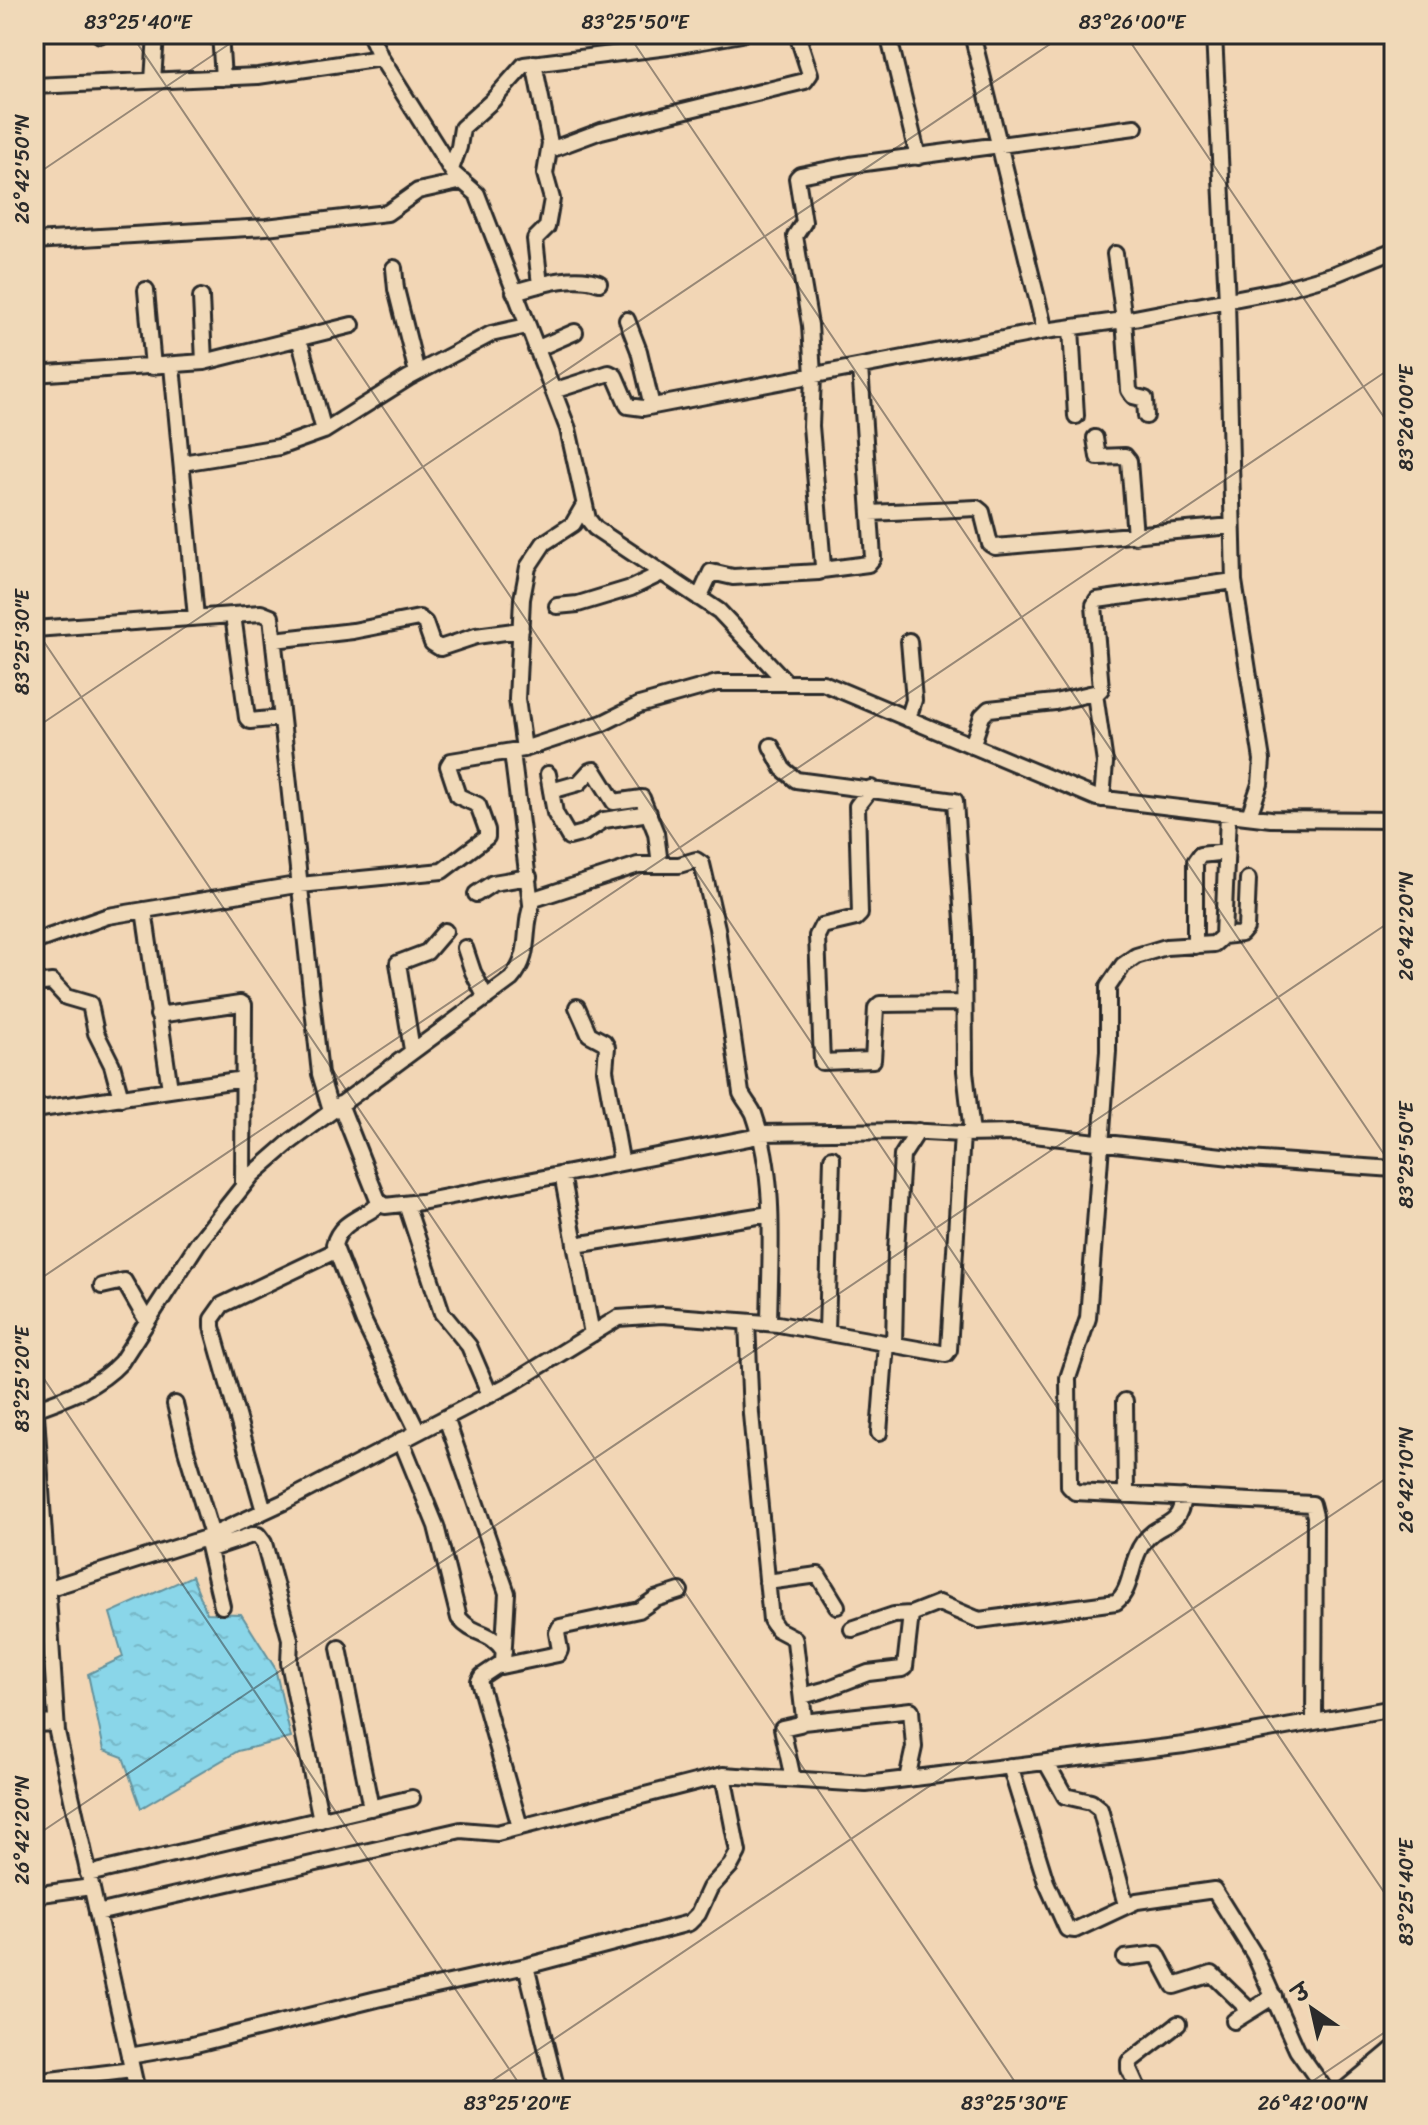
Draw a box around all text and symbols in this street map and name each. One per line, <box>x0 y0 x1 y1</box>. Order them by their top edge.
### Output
text: 83°25'40"E <box>84 5 194 40</box>
text: 83°25'50"E <box>581 5 690 40</box>
text: 83°26'00"E <box>1079 5 1187 40</box>
text: 26°42'50"N <box>5 114 40 224</box>
text: 83°26'00"E <box>1389 363 1424 471</box>
text: 83°25'30"E <box>5 587 40 695</box>
text: 26°42'20"N <box>1389 871 1424 981</box>
text: 83°25'50"E <box>1389 1100 1424 1209</box>
text: 83°25'20"E <box>5 1324 40 1432</box>
text: 26°42'10"N <box>1389 1427 1424 1533</box>
text: 26°42'20"N <box>5 1775 40 1885</box>
text: 83°25'40"E <box>1389 1836 1424 1946</box>
north arrow <box>1272 1969 1352 2049</box>
text: उ <box>1282 1971 1320 2014</box>
text: 83°25'20"E <box>464 2086 572 2121</box>
text: 83°25'30"E <box>961 2086 1069 2121</box>
text: 26°42'00"N <box>1258 2086 1368 2121</box>

